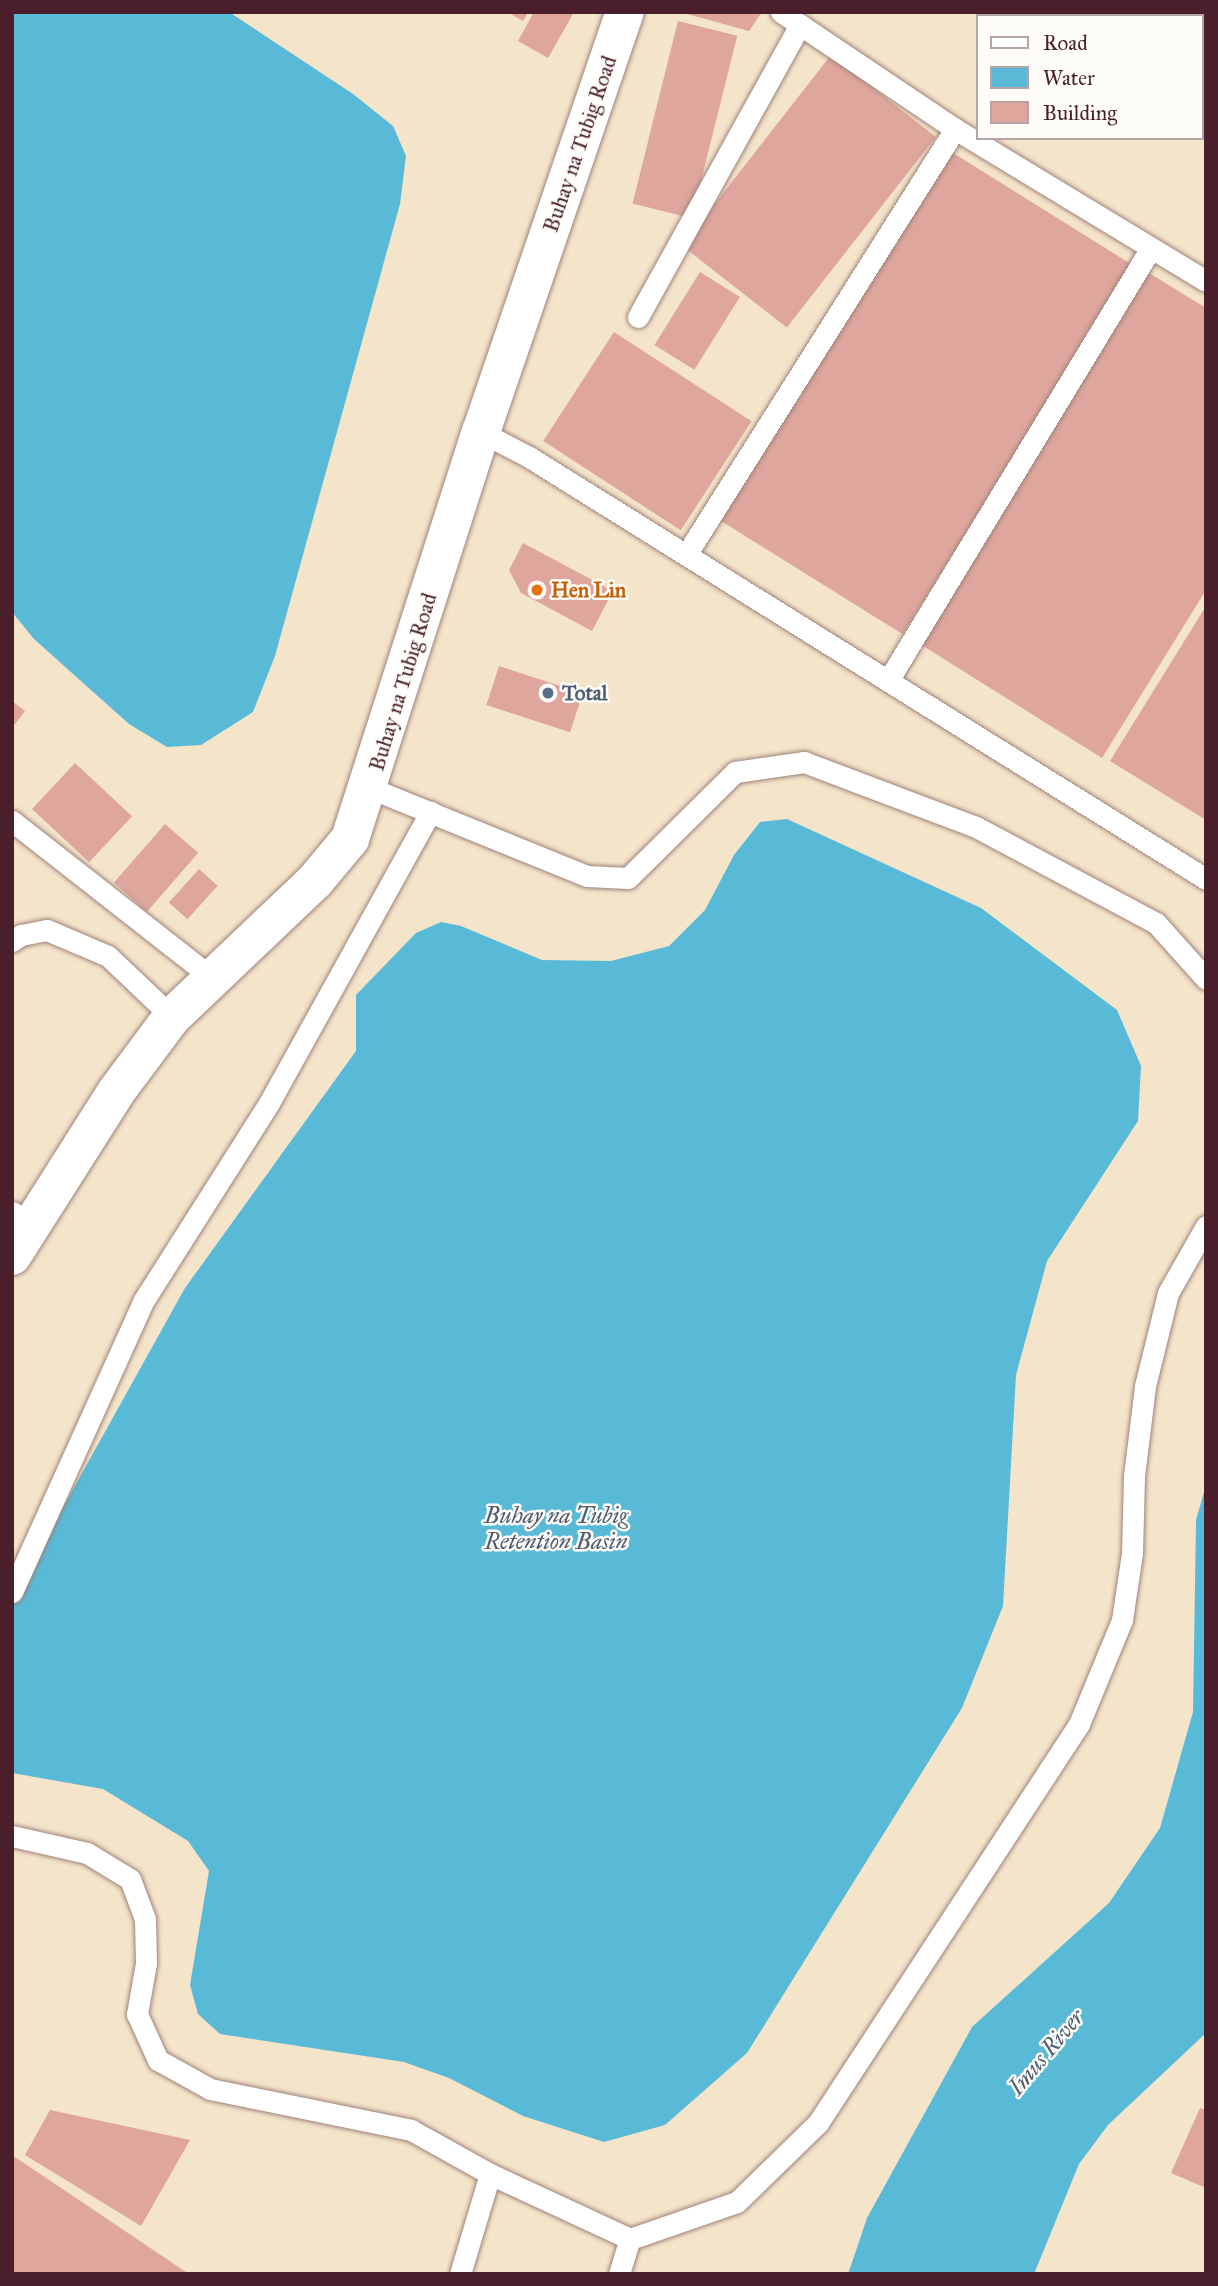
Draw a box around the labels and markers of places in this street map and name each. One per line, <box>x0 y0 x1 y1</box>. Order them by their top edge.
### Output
place label: Hen Lin <box>551 577 626 603</box>
marker: Hen Lin <box>529 582 545 598</box>
place label: Total <box>562 680 607 706</box>
marker: Total <box>540 685 556 701</box>

